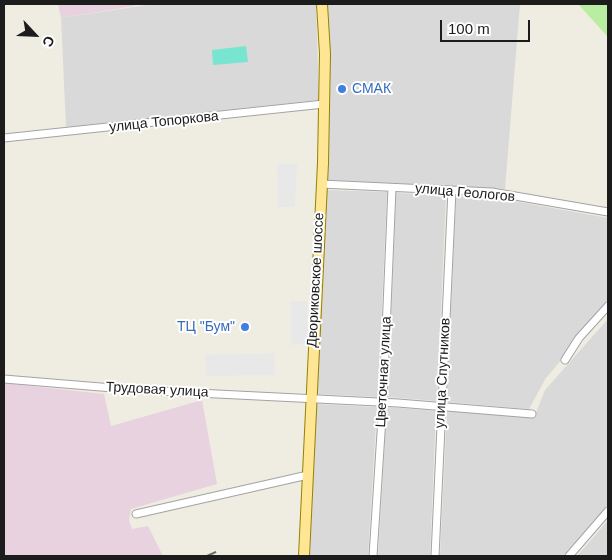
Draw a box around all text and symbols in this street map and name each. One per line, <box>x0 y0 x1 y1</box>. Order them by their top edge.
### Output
north arrow <box>10 10 60 60</box>
scale bar <box>442 10 532 42</box>
text: 100 m <box>448 20 490 37</box>
text: С <box>39 33 58 49</box>
place label: СМАК <box>352 81 391 97</box>
marker: СМАК <box>336 83 348 95</box>
street label: улица Топоркова <box>108 108 220 136</box>
street label: улица Геологов <box>414 180 516 206</box>
street label: Двориковское шоссе <box>304 212 328 348</box>
street label: Цветочная улица <box>373 316 395 428</box>
street label: улица Спутников <box>432 317 454 429</box>
place label: ТЦ "Бум" <box>177 319 235 335</box>
marker: ТЦ "Бум" <box>239 321 251 333</box>
street label: Трудовая улица <box>105 379 209 401</box>

